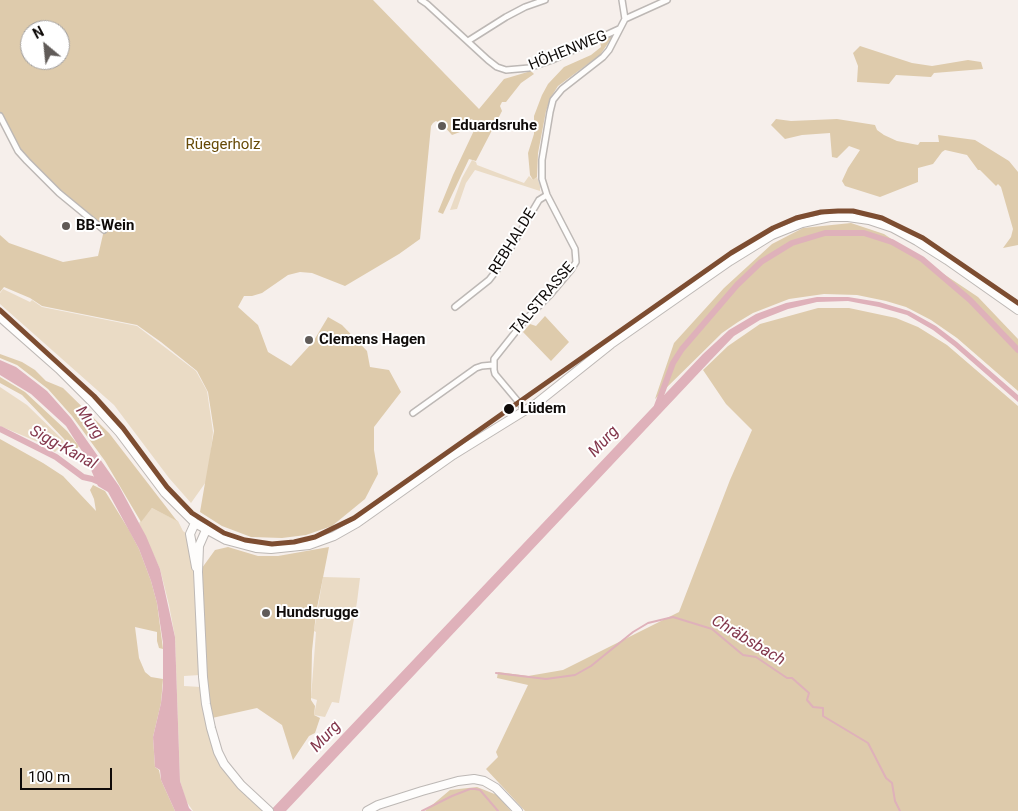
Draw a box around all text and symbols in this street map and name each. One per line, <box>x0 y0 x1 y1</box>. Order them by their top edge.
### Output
north arrow <box>20 20 70 70</box>
text: N <box>30 23 47 42</box>
street label: HÖHENWEG <box>526 27 610 75</box>
place label: Eduardsruhe <box>452 117 537 135</box>
marker: Eduardsruhe <box>436 120 448 132</box>
park label: Rüegerholz <box>186 136 260 154</box>
street label: REBHALDE <box>486 206 540 278</box>
place label: BB-Wein <box>76 217 134 235</box>
marker: BB-Wein <box>60 220 72 232</box>
street label: TALSTRASSE <box>507 259 579 339</box>
place label: Clemens Hagen <box>319 331 426 349</box>
marker: Clemens Hagen <box>303 334 315 346</box>
place label: Lüdem <box>520 400 566 418</box>
marker: Lüdem <box>502 402 516 416</box>
water label: Murg <box>71 403 107 443</box>
water label: Sigg-Kanal <box>26 422 100 474</box>
water label: Murg <box>585 422 623 462</box>
place label: Hundsrugge <box>276 604 359 622</box>
marker: Hundsrugge <box>260 607 272 619</box>
water label: Chräbsbach <box>708 611 788 671</box>
water label: Murg <box>307 717 345 757</box>
scale bar <box>22 758 115 790</box>
text: 100 m <box>28 768 70 786</box>

